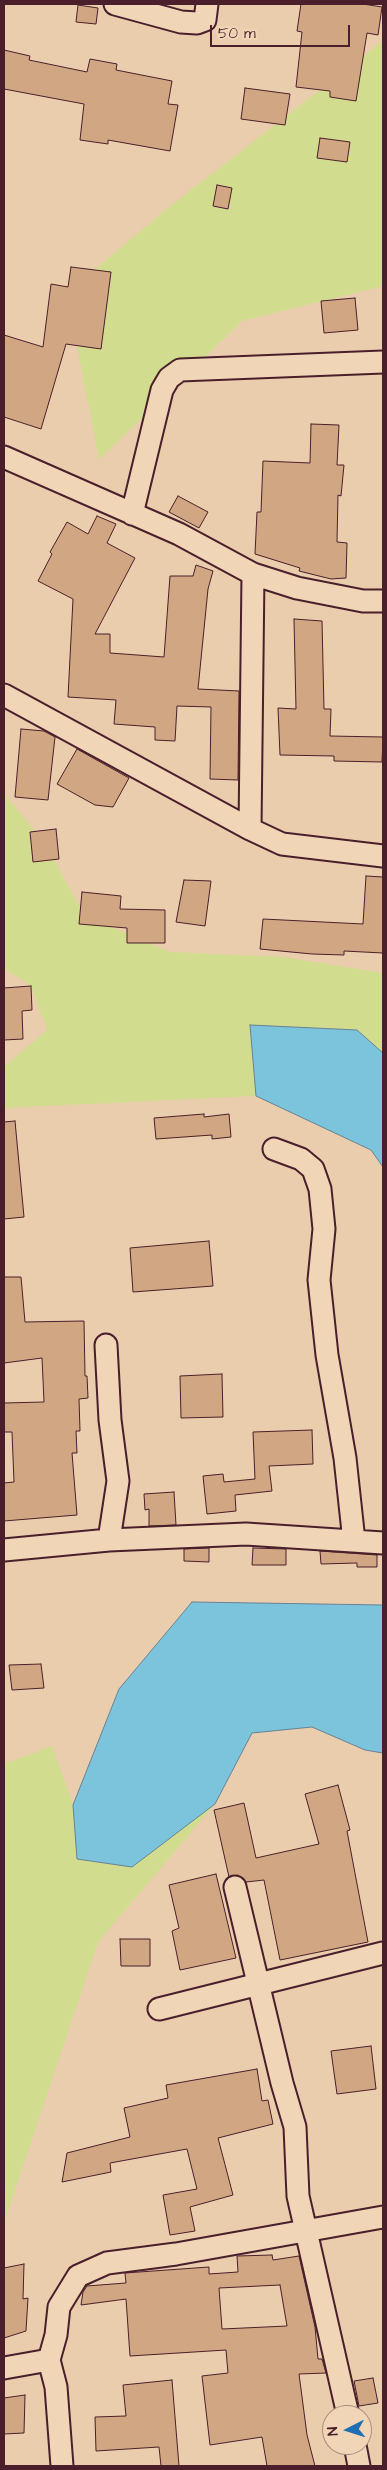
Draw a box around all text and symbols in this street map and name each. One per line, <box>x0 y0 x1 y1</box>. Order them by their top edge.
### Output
scale bar <box>212 15 352 47</box>
text: 50 m <box>218 23 256 44</box>
north arrow <box>322 2405 372 2455</box>
text: N <box>323 2426 343 2436</box>

